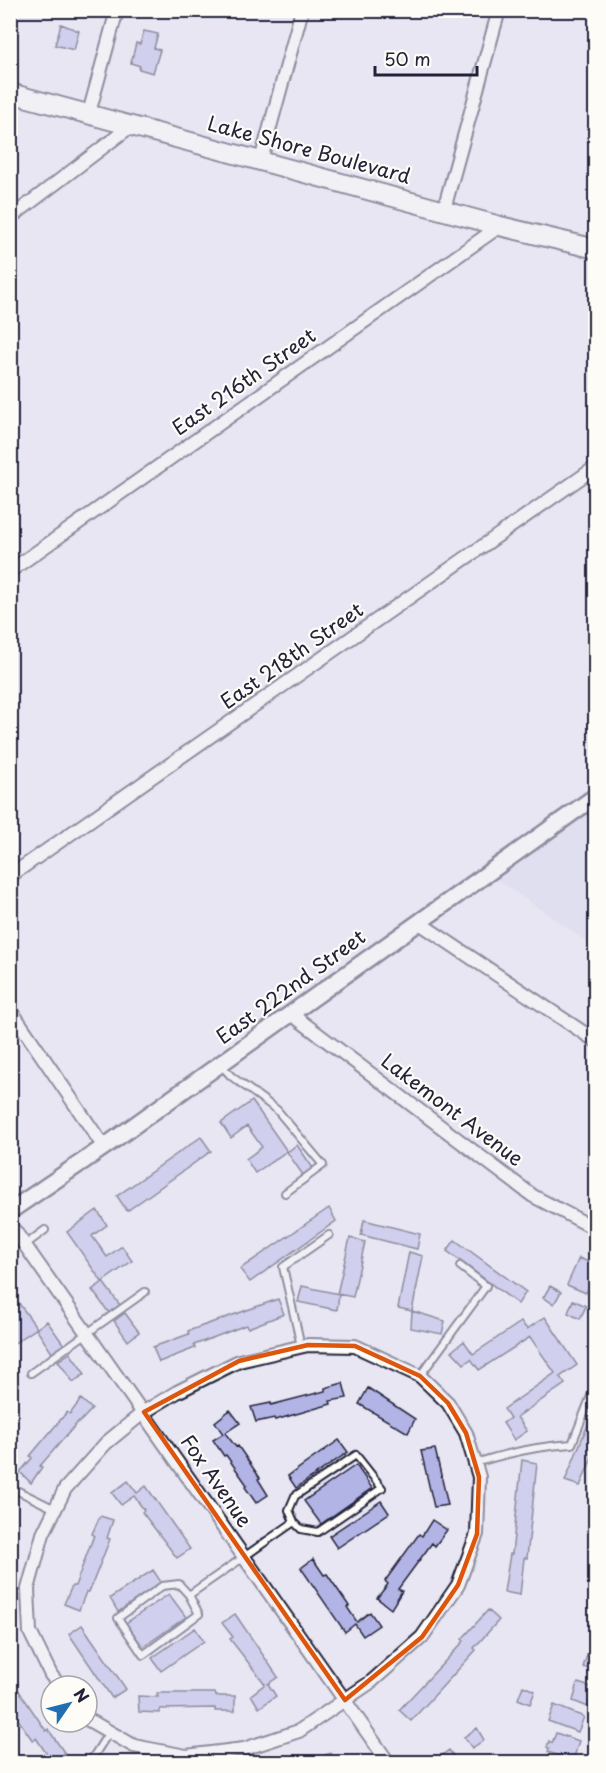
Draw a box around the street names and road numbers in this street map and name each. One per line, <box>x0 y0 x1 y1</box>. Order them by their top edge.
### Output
street label: Lake Shore Boulevard <box>204 108 414 191</box>
street label: East 216th Street <box>165 320 321 442</box>
street label: East 218th Street <box>214 595 369 716</box>
street label: East 222nd Street <box>209 922 371 1051</box>
street label: Lakemont Avenue <box>375 1046 530 1173</box>
street label: Fox Avenue <box>174 1428 260 1533</box>

